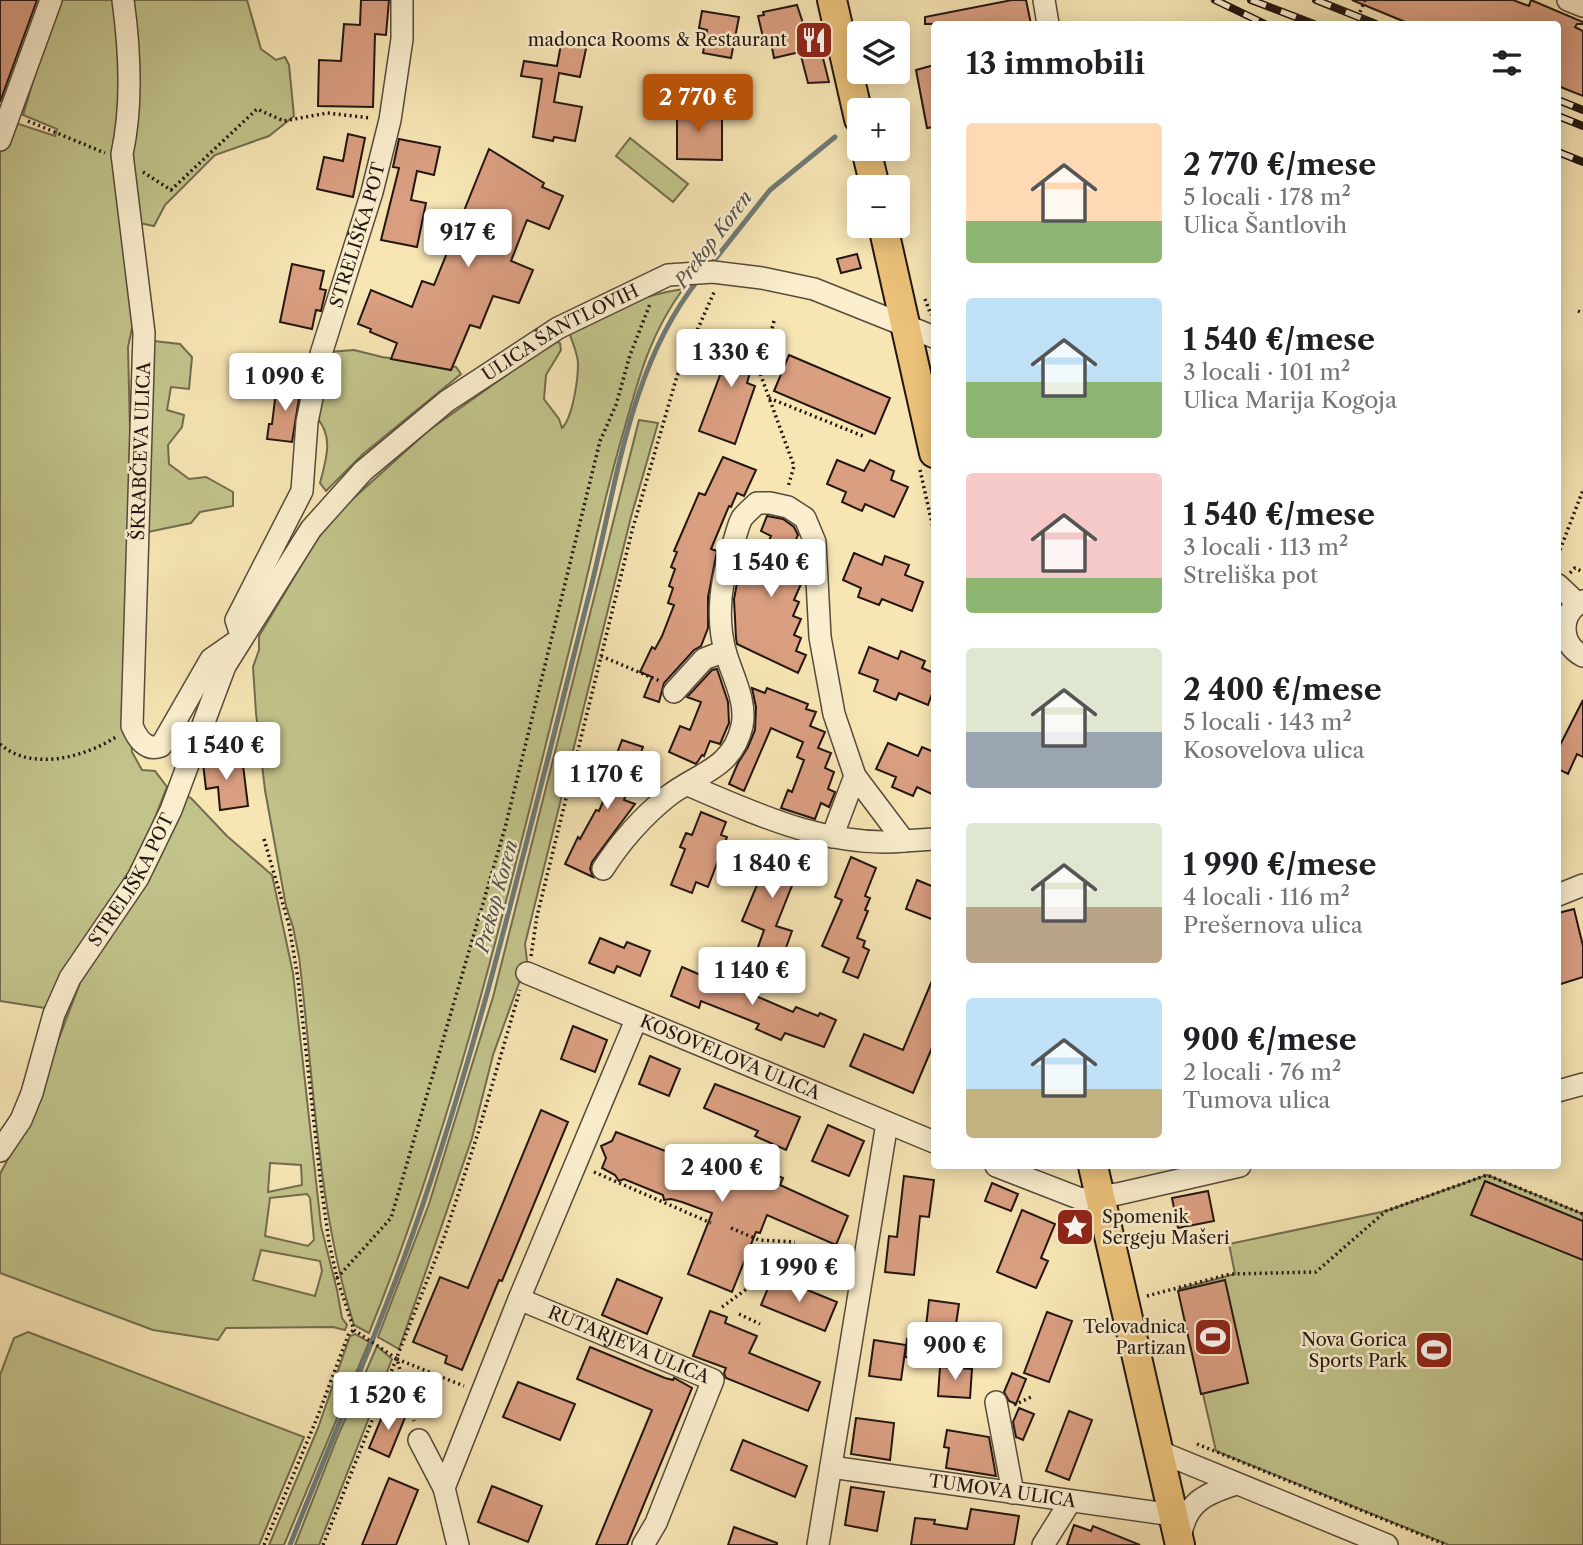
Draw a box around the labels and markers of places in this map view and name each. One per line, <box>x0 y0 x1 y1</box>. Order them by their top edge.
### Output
restaurant icon: madonca Rooms & Restaurant <box>793 19 835 61</box>
place label: madonca Rooms & Restaurant <box>528 29 788 51</box>
pin: 2 770 € <box>633 74 763 134</box>
pin: 917 € <box>419 210 517 269</box>
pin: 1 330 € <box>666 330 796 389</box>
pin: 1 090 € <box>220 354 350 413</box>
pin: 1 540 € <box>706 540 836 599</box>
pin: 1 540 € <box>161 722 291 782</box>
pin: 1 170 € <box>542 752 672 811</box>
pin: 1 840 € <box>707 841 837 900</box>
pin: 1 140 € <box>687 948 817 1007</box>
pin: 2 400 € <box>657 1144 787 1204</box>
place icon: Spomenik Sergeju Mašeri <box>1054 1206 1096 1248</box>
place label: Spomenik Sergeju Mašeri <box>1102 1206 1230 1249</box>
pin: 1 990 € <box>734 1244 864 1304</box>
place label: Telovadnica Partizan <box>1083 1316 1187 1359</box>
sports icon: Telovadnica Partizan <box>1192 1316 1234 1358</box>
pin: 900 € <box>906 1322 1004 1382</box>
place label: Nova Gorica Sports Park <box>1301 1329 1409 1372</box>
sports icon: Nova Gorica Sports Park <box>1413 1329 1455 1371</box>
pin: 1 520 € <box>323 1372 453 1432</box>

